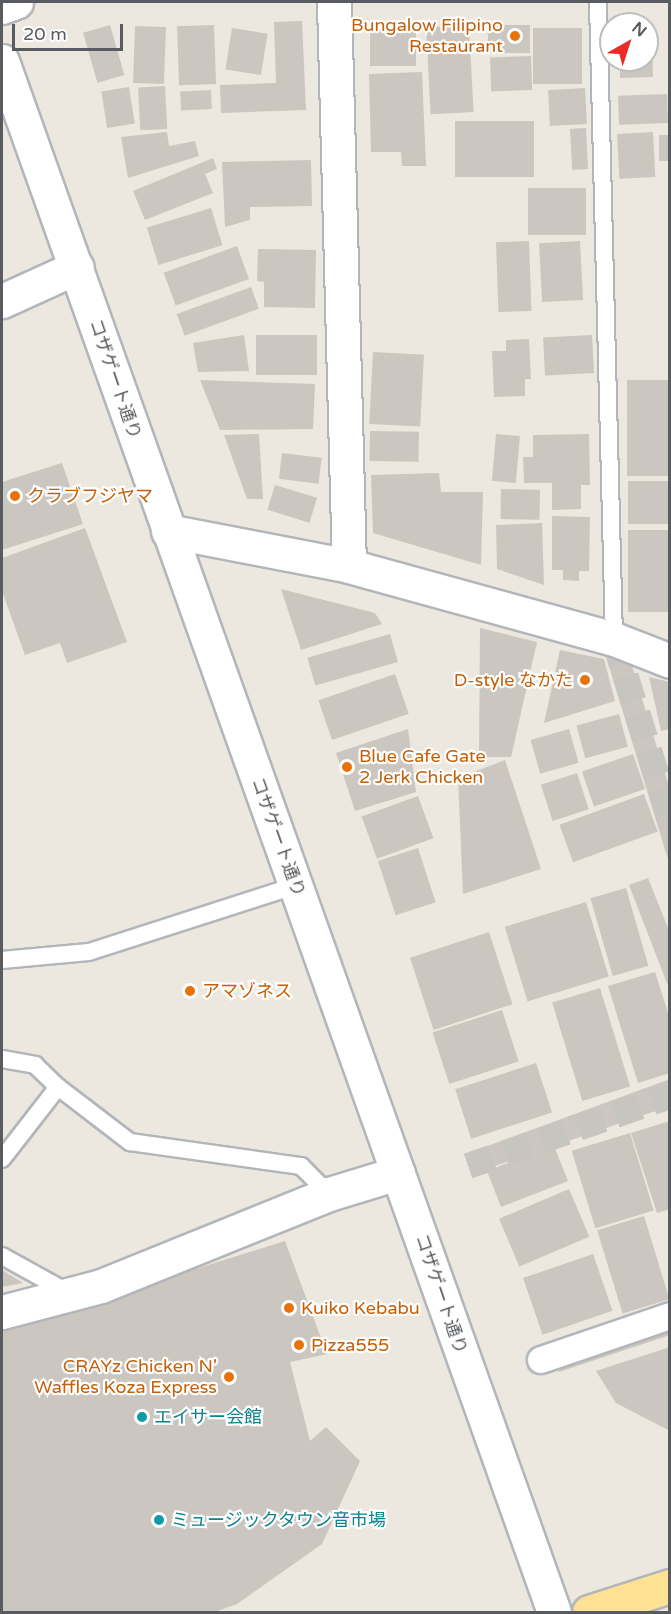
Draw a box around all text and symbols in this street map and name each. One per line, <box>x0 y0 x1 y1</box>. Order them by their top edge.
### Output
scale bar <box>15 12 126 50</box>
north arrow <box>599 12 659 72</box>
place label: Bungalow Filipino Restaurant <box>351 15 503 57</box>
text: N <box>628 18 650 41</box>
text: 20 m <box>23 23 67 45</box>
marker: Bungalow Filipino Restaurant <box>508 29 522 43</box>
street label: コザゲート通り <box>84 316 146 442</box>
place label: クラブフジヤマ <box>27 485 153 507</box>
marker: クラブフジヤマ <box>8 489 22 503</box>
place label: D-style なかた <box>454 669 573 691</box>
marker: D-style なかた <box>578 673 592 687</box>
place label: Blue Cafe Gate 2 Jerk Chicken <box>359 746 486 789</box>
marker: Blue Cafe Gate 2 Jerk Chicken <box>340 760 354 774</box>
street label: コザゲート通り <box>246 774 310 900</box>
place label: アマゾネス <box>202 980 292 1002</box>
marker: アマゾネス <box>183 984 197 998</box>
street label: コザゲート通り <box>410 1231 472 1357</box>
place label: Kuiko Kebabu <box>301 1297 420 1319</box>
marker: Kuiko Kebabu <box>282 1301 296 1315</box>
place label: Pizza555 <box>311 1334 389 1356</box>
marker: Pizza555 <box>292 1338 306 1352</box>
place label: CRAYz Chicken N' Waffles Koza Express <box>34 1356 217 1398</box>
marker: CRAYz Chicken N' Waffles Koza Express <box>222 1370 236 1384</box>
place label: エイサー会館 <box>154 1406 262 1428</box>
marker: エイサー会館 <box>135 1410 149 1424</box>
place label: ミュージックタウン音市場 <box>171 1509 387 1531</box>
marker: ミュージックタウン音市場 <box>152 1513 166 1527</box>

